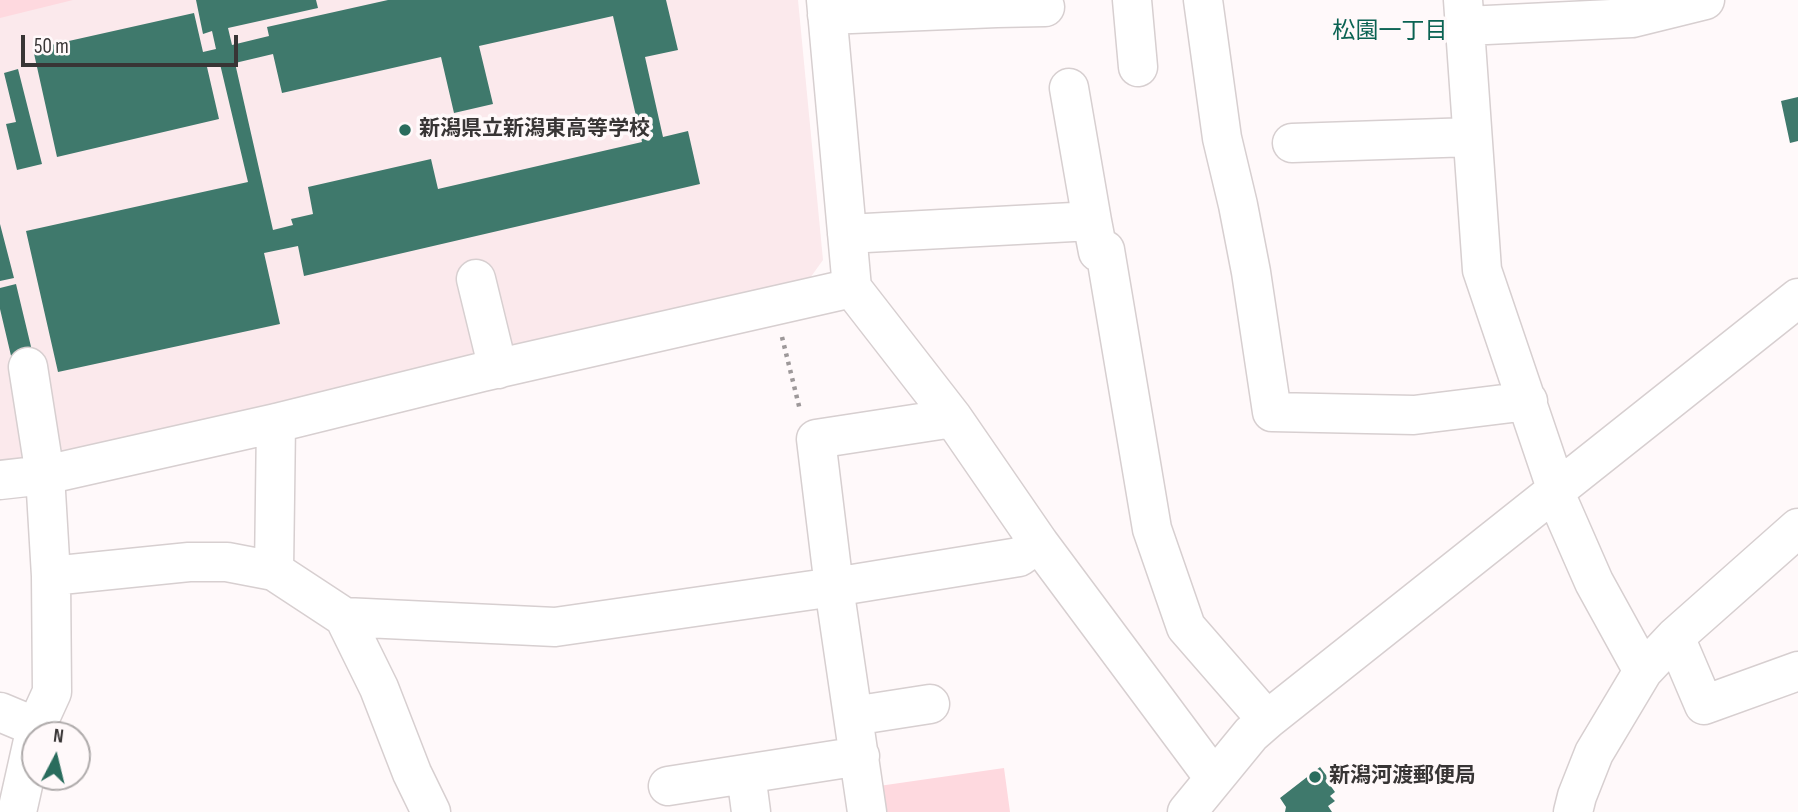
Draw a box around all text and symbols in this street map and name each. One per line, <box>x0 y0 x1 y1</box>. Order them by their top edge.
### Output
district label: 松園一丁目 <box>1333 18 1447 46</box>
scale bar <box>24 21 242 65</box>
text: 50 m <box>34 34 69 59</box>
place label: 新潟県立新潟東高等学校 <box>419 117 650 143</box>
marker: 新潟県立新潟東高等学校 <box>397 122 413 138</box>
north arrow <box>21 721 91 791</box>
text: N <box>52 725 65 749</box>
place label: 新潟河渡郵便局 <box>1329 764 1476 790</box>
marker: 新潟河渡郵便局 <box>1307 769 1323 785</box>

